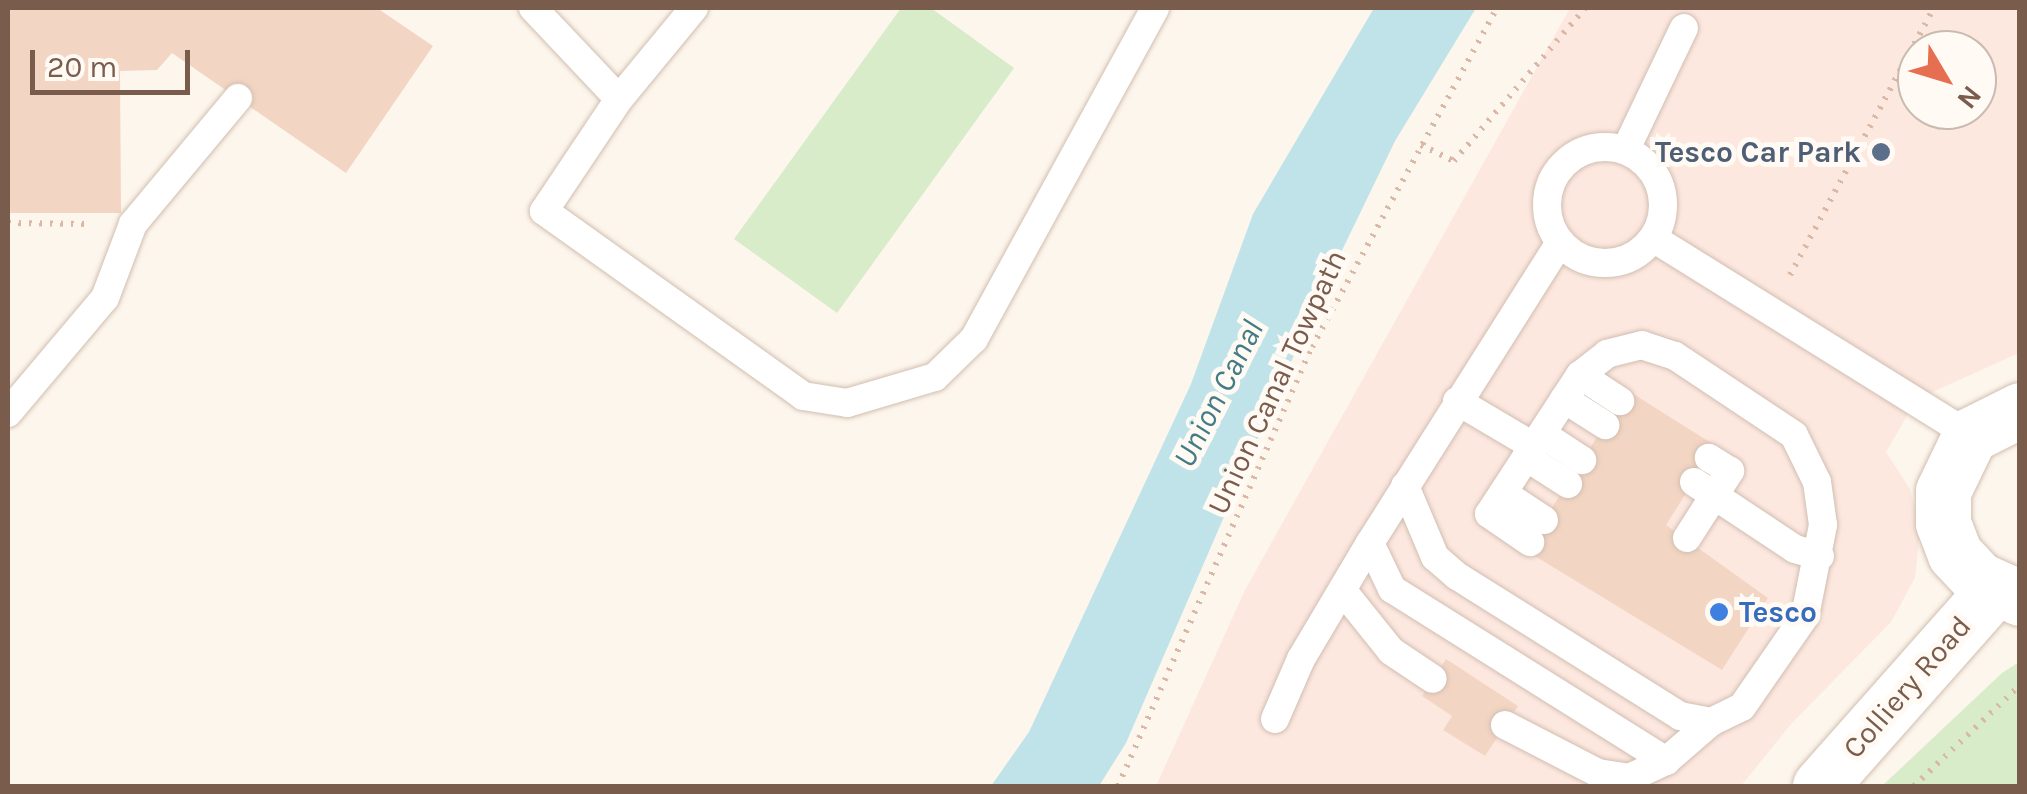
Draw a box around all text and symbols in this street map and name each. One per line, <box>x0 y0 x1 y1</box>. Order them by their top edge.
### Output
scale bar <box>35 30 195 92</box>
north arrow <box>1897 30 1997 130</box>
text: 20 m <box>47 49 117 85</box>
text: N <box>1950 79 1989 116</box>
place label: Tesco Car Park <box>1655 134 1861 170</box>
marker: Tesco Car Park <box>1870 141 1892 163</box>
street label: Union Canal Towpath <box>1200 244 1354 520</box>
water label: Union Canal <box>1166 314 1272 474</box>
place label: Tesco <box>1739 594 1817 630</box>
marker: Tesco <box>1708 601 1730 623</box>
street label: Colliery Road <box>1835 608 1979 766</box>

